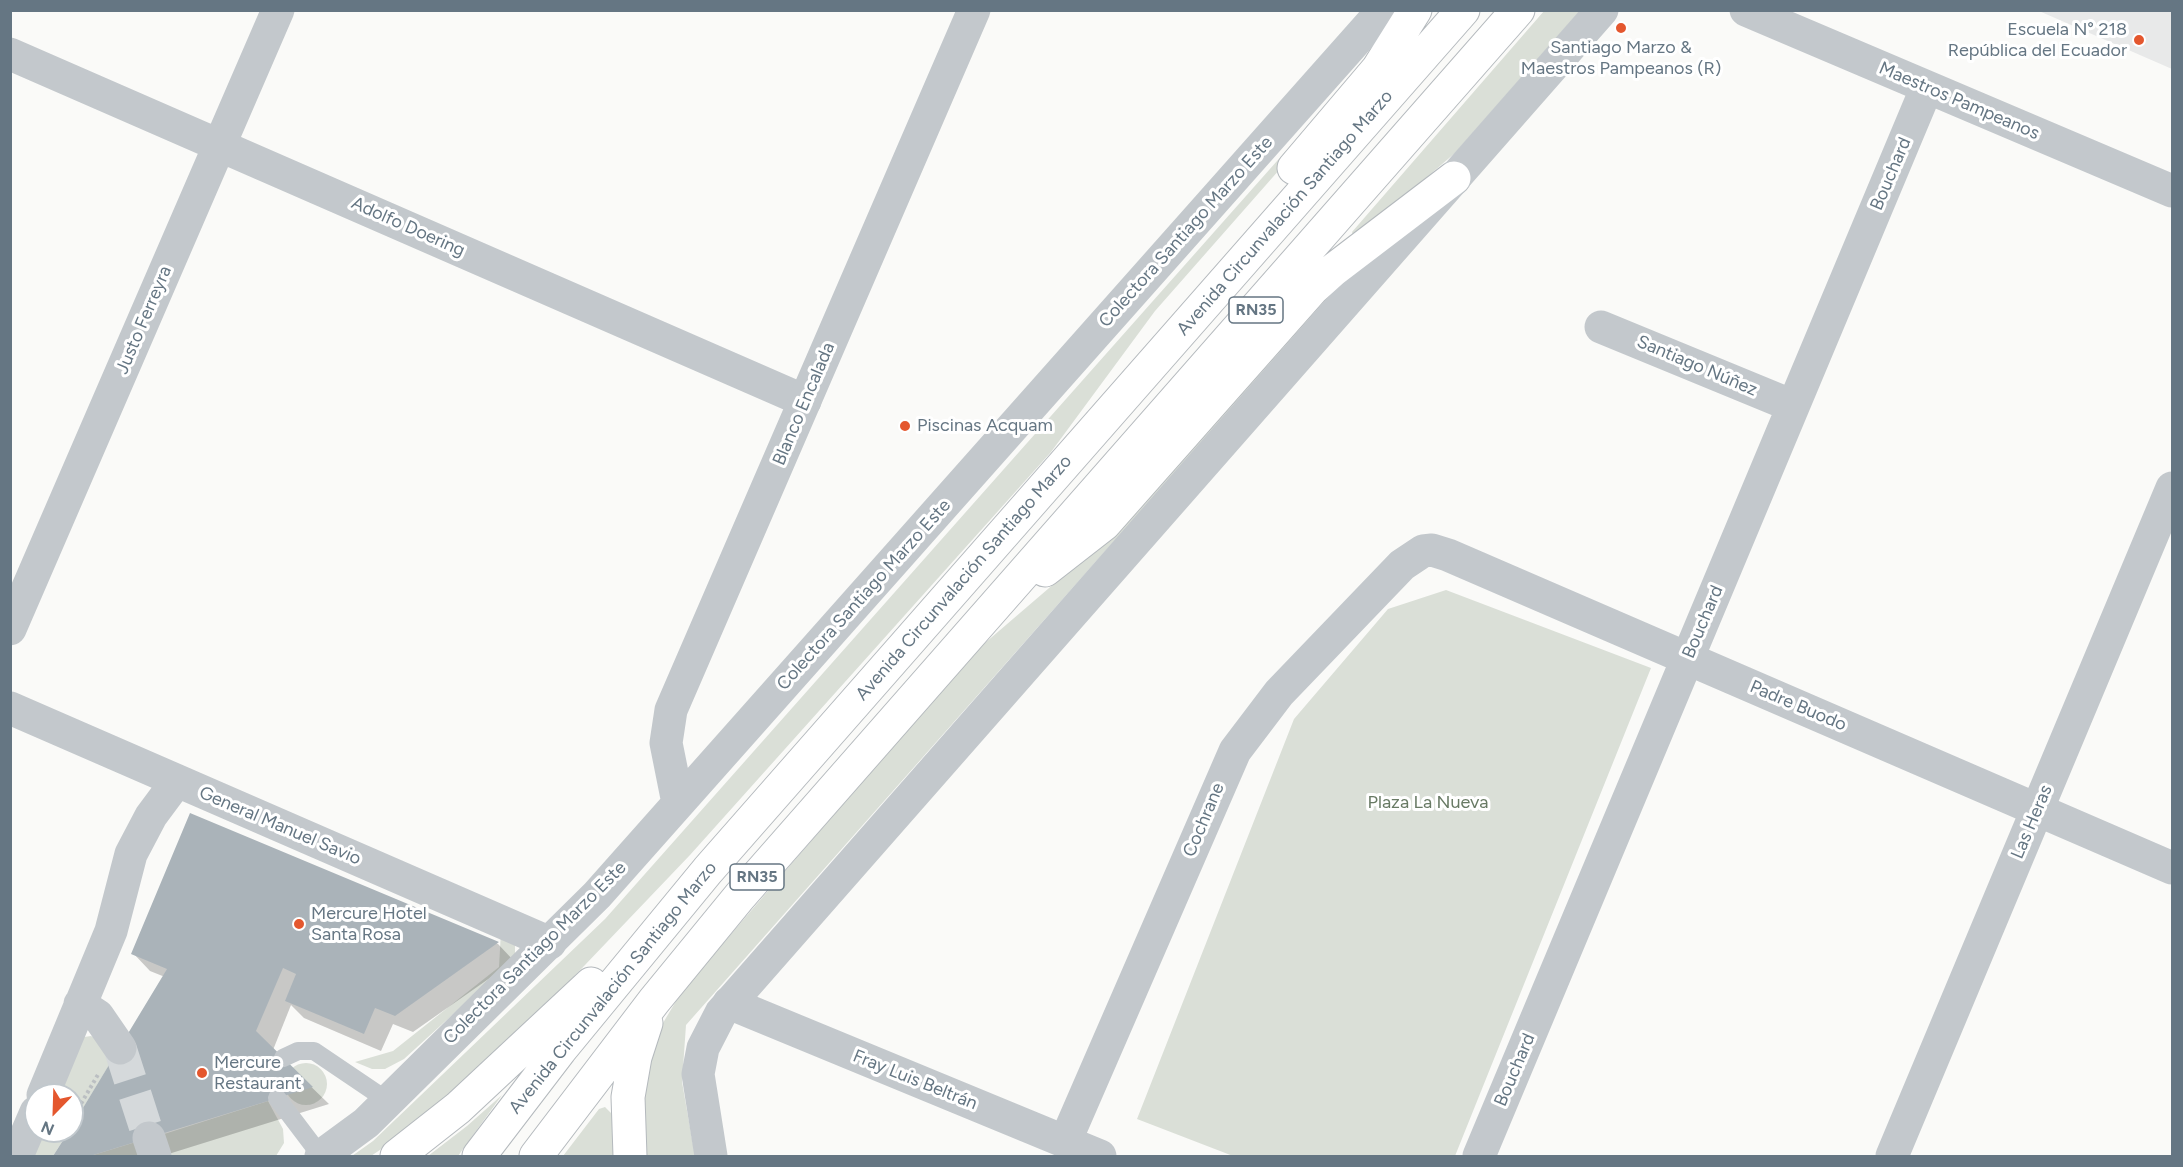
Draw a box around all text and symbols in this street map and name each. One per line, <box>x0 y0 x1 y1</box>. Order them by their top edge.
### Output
place label: Escuela N° 218 República del Ecuador <box>1948 19 2127 62</box>
marker: Santiago Marzo & Maestros Pampeanos (R) <box>1614 21 1628 35</box>
marker: Escuela N° 218 República del Ecuador <box>2132 33 2146 47</box>
place label: Santiago Marzo & Maestros Pampeanos (R) <box>1521 37 1721 80</box>
street label: Maestros Pampeanos <box>1876 57 2042 145</box>
street label: Avenida Circunvalación Santiago Marzo <box>1172 86 1398 340</box>
street label: Colectora Santiago Marzo Este <box>1094 132 1278 332</box>
street label: Bouchard <box>1866 134 1916 214</box>
street label: Adolfo Doering <box>348 192 468 262</box>
street label: Justo Ferreyra <box>112 263 176 377</box>
road number: RN35 <box>1229 297 1283 323</box>
street label: Santiago Núñez <box>1634 331 1760 401</box>
street label: Blanco Encalada <box>768 339 840 469</box>
place label: Piscinas Acquam <box>917 415 1053 437</box>
marker: Piscinas Acquam <box>898 419 912 433</box>
street label: Avenida Circunvalación Santiago Marzo <box>851 451 1077 705</box>
street label: Colectora Santiago Marzo Este <box>772 495 956 695</box>
street label: Bouchard <box>1678 582 1728 662</box>
street label: Padre Buodo <box>1746 676 1850 736</box>
street label: Cochrane <box>1179 780 1229 860</box>
street label: General Manuel Savio <box>196 782 364 870</box>
street label: Las Heras <box>2007 782 2057 862</box>
park label: Plaza La Nueva <box>1368 792 1488 814</box>
street label: Colectora Santiago Marzo Este <box>439 857 631 1049</box>
street label: Avenida Circunvalación Santiago Marzo <box>504 858 722 1118</box>
road number: RN35 <box>730 864 784 890</box>
place label: Mercure Hotel Santa Rosa <box>311 903 427 946</box>
marker: Mercure Hotel Santa Rosa <box>292 917 306 931</box>
street label: Bouchard <box>1490 1030 1540 1110</box>
street label: Fray Luis Beltrán <box>850 1045 980 1115</box>
place label: Mercure Restaurant <box>214 1052 302 1094</box>
marker: Mercure Restaurant <box>195 1066 209 1080</box>
north arrow <box>24 1083 84 1143</box>
text: N <box>38 1117 57 1139</box>

